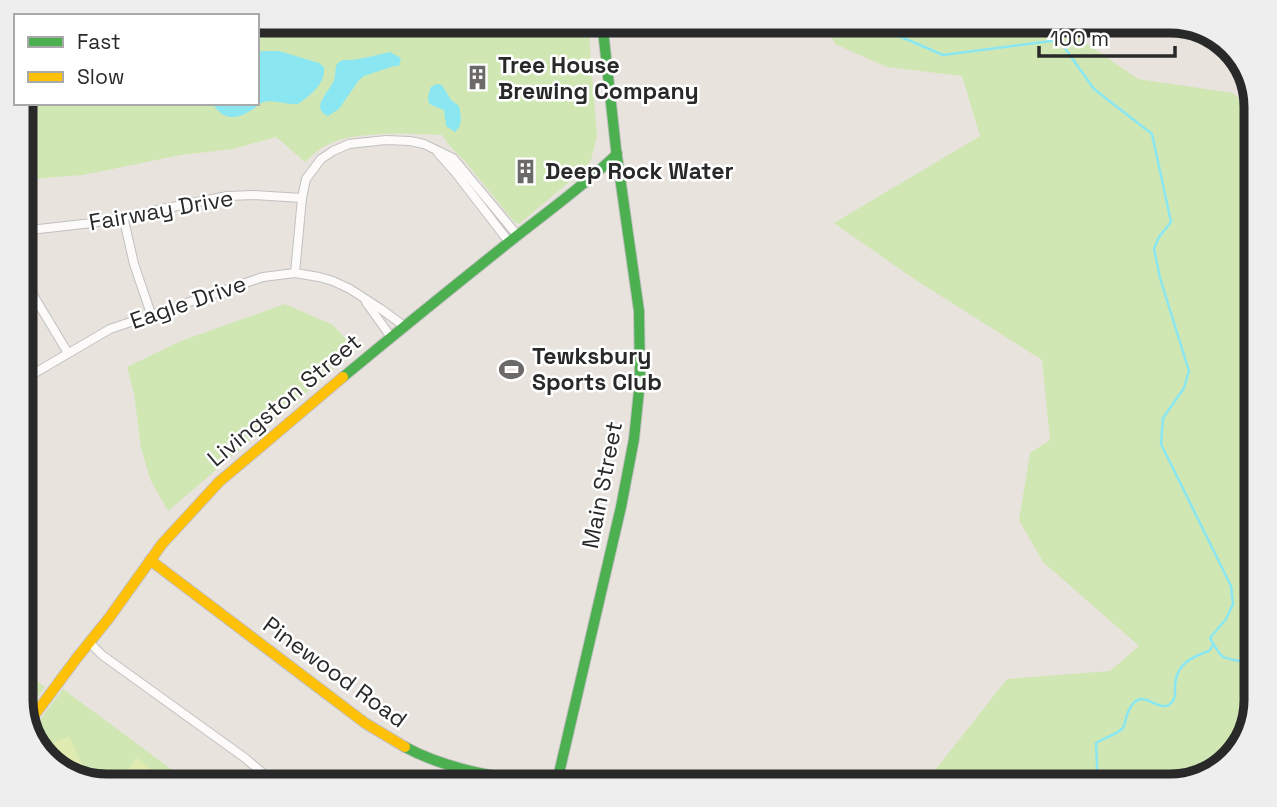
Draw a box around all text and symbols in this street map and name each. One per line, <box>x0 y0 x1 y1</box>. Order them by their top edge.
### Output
legend <box>14 14 259 105</box>
scale bar <box>1039 14 1176 58</box>
text: 100 m <box>1050 25 1109 52</box>
text: Fast <box>77 28 121 55</box>
place label: Tree House Brewing Company <box>498 50 699 106</box>
text: Slow <box>77 63 125 90</box>
building icon: Tree House Brewing Company <box>464 64 492 92</box>
place label: Deep Rock Water <box>545 156 734 186</box>
building icon: Deep Rock Water <box>511 157 539 185</box>
street label: Fairway Drive <box>86 183 236 237</box>
street label: Eagle Drive <box>126 268 250 336</box>
street label: Livingston Street <box>201 327 367 473</box>
place label: Tewksbury Sports Club <box>532 341 662 397</box>
sports icon: Tewksbury Sports Club <box>498 355 526 383</box>
street label: Main Street <box>575 419 629 551</box>
street label: Pinewood Road <box>257 610 413 734</box>

